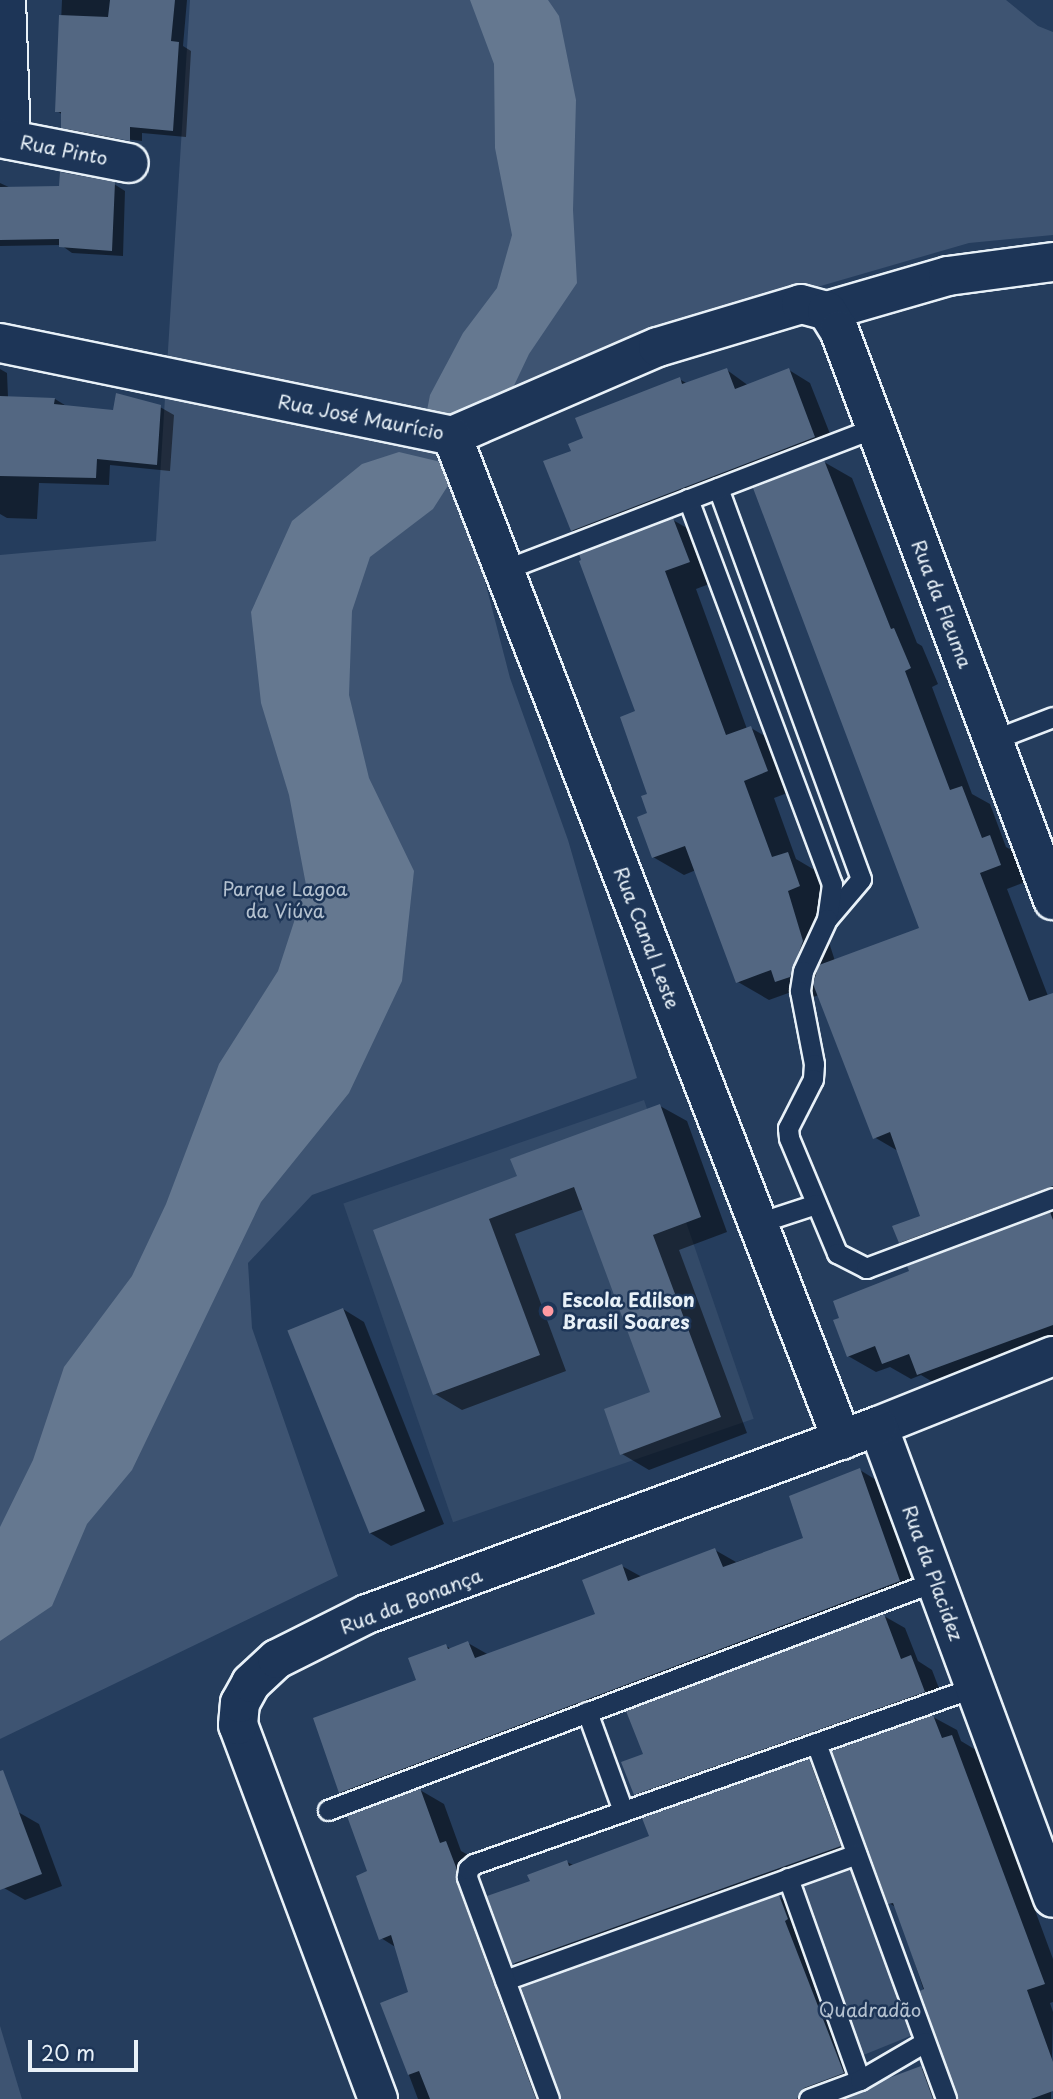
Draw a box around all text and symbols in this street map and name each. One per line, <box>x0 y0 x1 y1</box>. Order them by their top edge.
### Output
street label: Rua Pinto <box>18 130 110 170</box>
street label: Rua José Maurício <box>276 390 446 444</box>
street label: Rua da Fleuma <box>907 536 977 672</box>
street label: Rua Canal Leste <box>610 864 684 1012</box>
park label: Parque Lagoa da Viúva <box>222 878 348 922</box>
place label: Escola Edilson Brasil Soares <box>562 1289 695 1333</box>
marker: Escola Edilson Brasil Soares <box>540 1303 556 1319</box>
street label: Rua da Placidez <box>897 1501 969 1645</box>
street label: Rua da Bonança <box>336 1563 486 1639</box>
park label: Quadradão <box>819 1999 921 2021</box>
scale bar <box>32 2025 142 2070</box>
text: 20 m <box>41 2036 95 2068</box>

